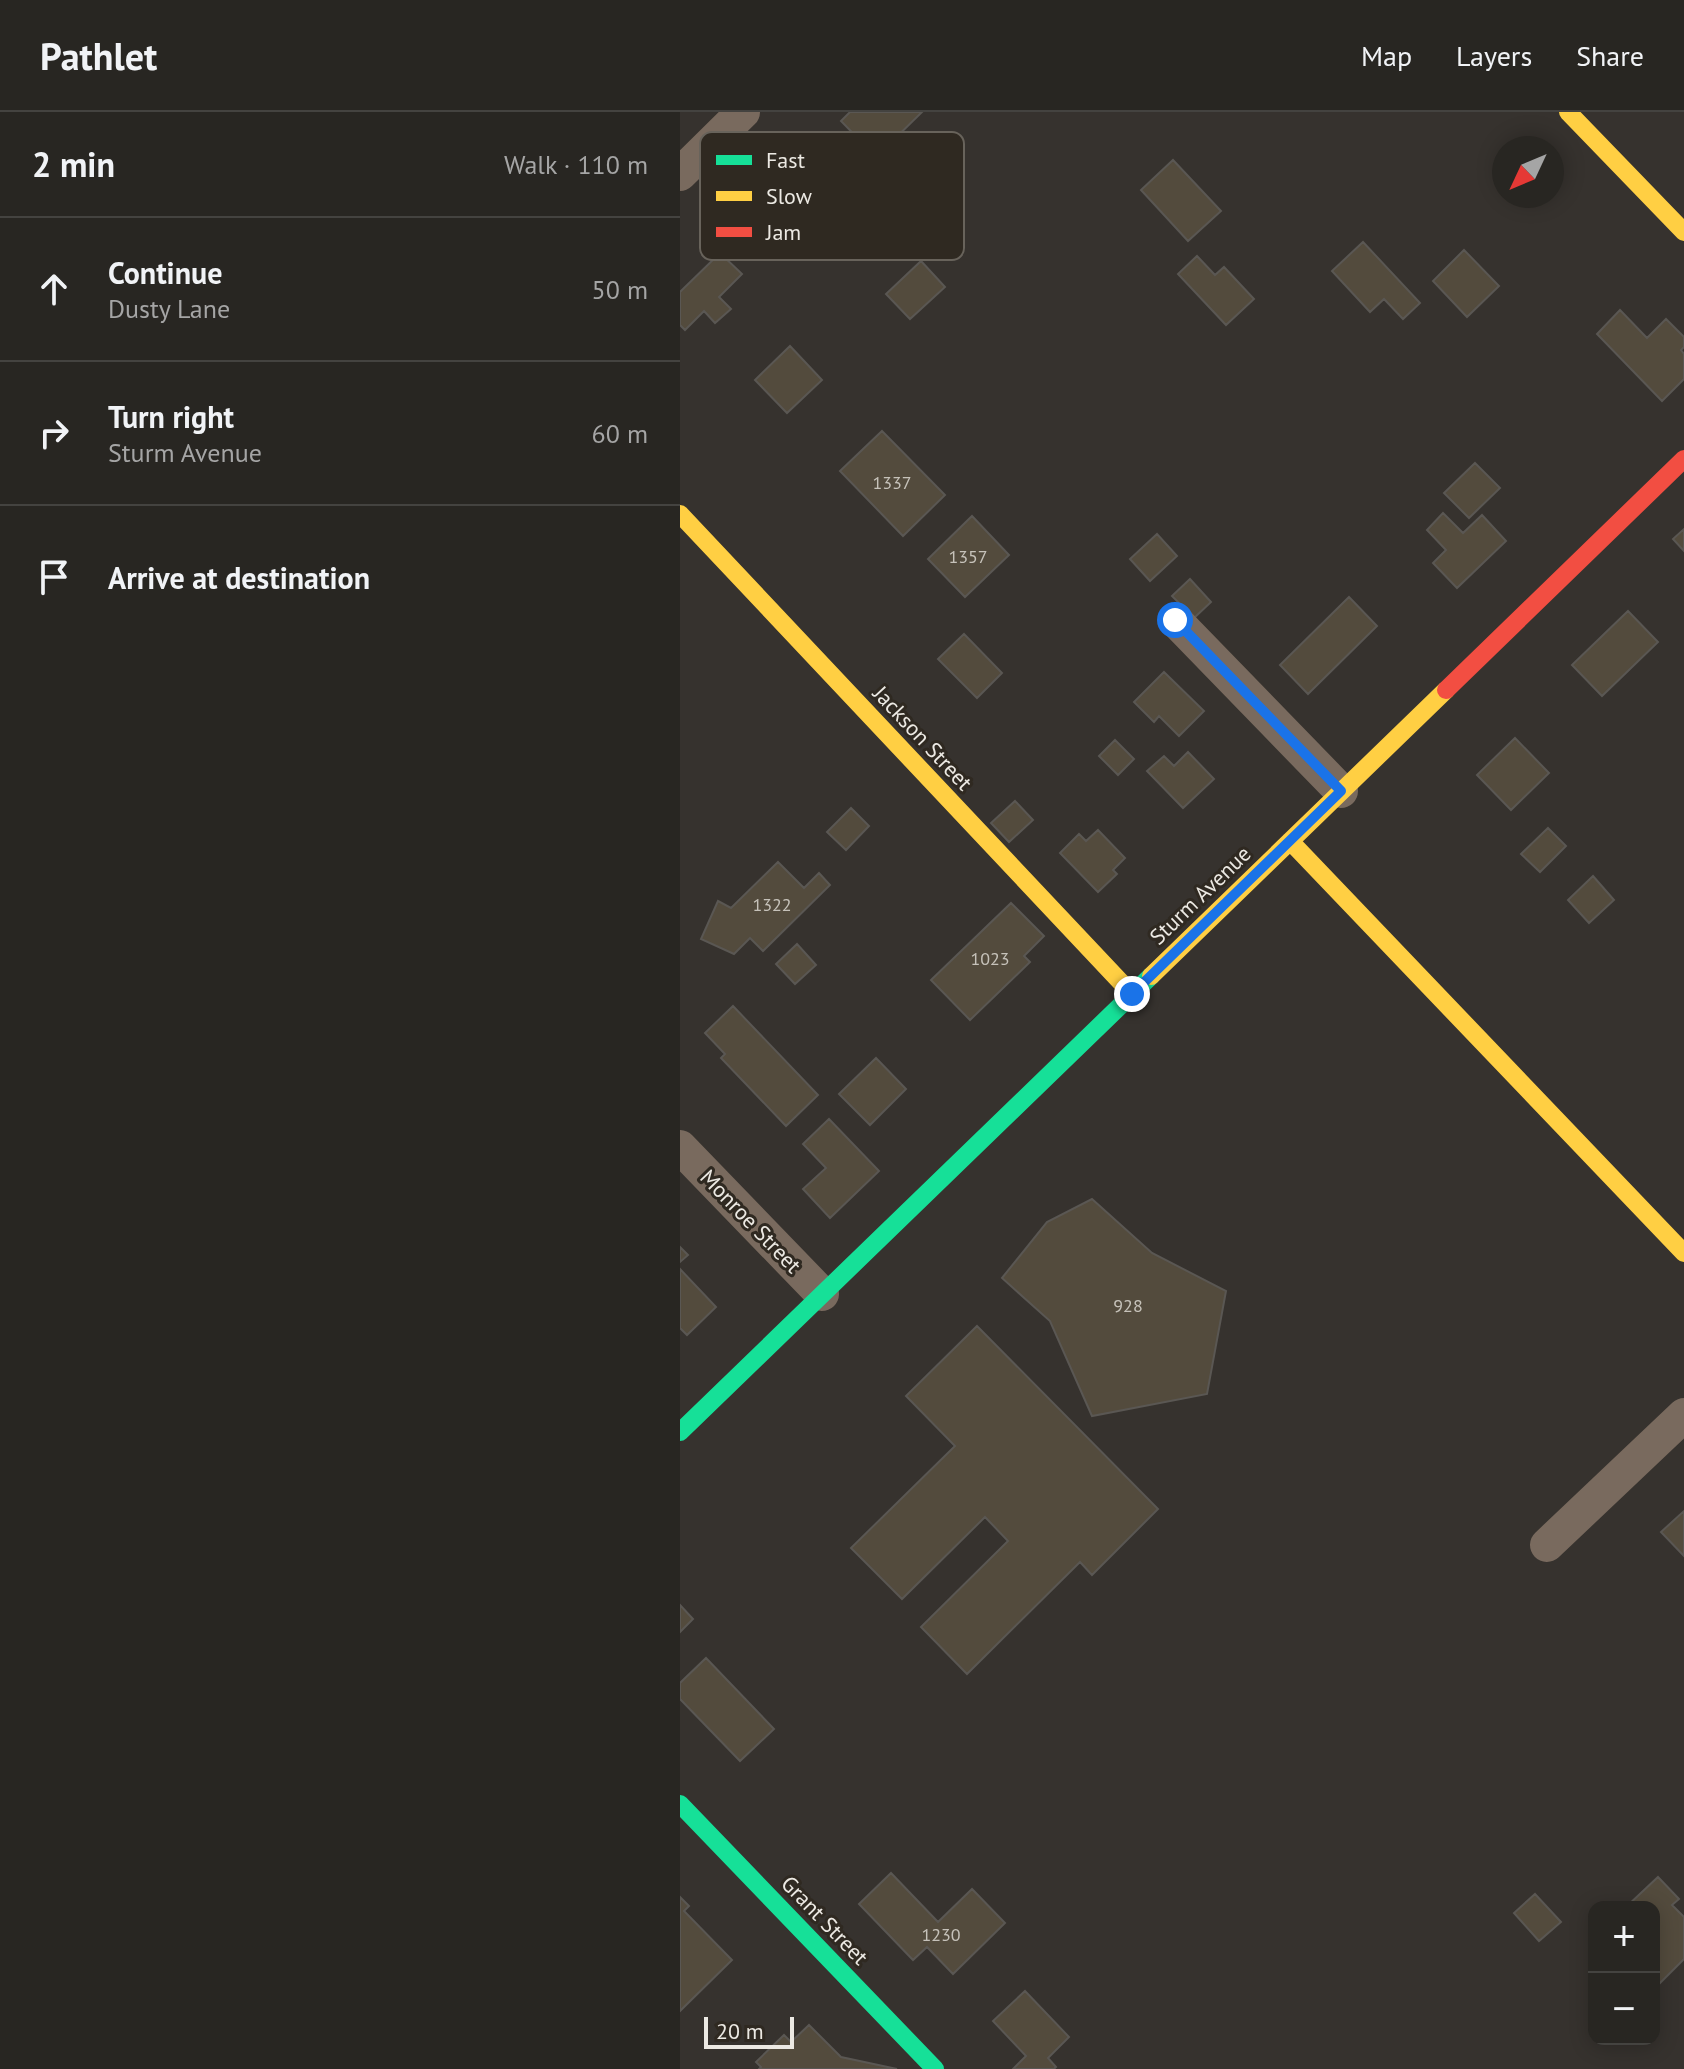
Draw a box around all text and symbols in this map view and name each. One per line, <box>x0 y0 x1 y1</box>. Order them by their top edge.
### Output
text: Pathlet <box>40 31 157 80</box>
text: Map <box>1361 37 1412 74</box>
text: Layers <box>1456 37 1532 74</box>
text: Share <box>1576 37 1644 74</box>
legend <box>700 132 964 260</box>
north arrow <box>1492 136 1564 208</box>
text: 2 min <box>32 142 115 186</box>
text: Fast <box>766 146 806 174</box>
text: Walk · 110 m <box>504 148 648 181</box>
text: Slow <box>766 182 812 210</box>
text: Jam <box>765 218 801 246</box>
text: Continue <box>108 253 222 292</box>
icon: ahead <box>32 267 76 311</box>
text: 50 m <box>592 273 648 306</box>
text: Dusty Lane <box>108 292 230 325</box>
text: Turn right <box>108 397 234 436</box>
icon: right <box>32 411 76 455</box>
text: 60 m <box>592 417 648 450</box>
text: Sturm Avenue <box>108 436 262 469</box>
house number: 1337 <box>872 471 912 494</box>
house number: 1357 <box>948 545 988 568</box>
icon: arrive <box>32 555 76 599</box>
text: Arrive at destination <box>108 558 370 597</box>
route start <box>1157 602 1193 638</box>
street label: Jackson Street <box>867 679 979 797</box>
street label: Sturm Avenue <box>1143 840 1257 950</box>
house number: 1322 <box>752 893 792 916</box>
house number: 1023 <box>970 947 1010 970</box>
route end <box>1114 976 1150 1012</box>
street label: Monroe Street <box>694 1163 808 1279</box>
house number: 928 <box>1113 1294 1143 1317</box>
street label: Grant Street <box>776 1869 875 1971</box>
map controls <box>1588 1901 1660 2045</box>
button: + <box>1588 1901 1660 1973</box>
house number: 1230 <box>921 1923 961 1946</box>
button: − <box>1588 1973 1660 2045</box>
scale bar <box>704 2013 794 2049</box>
text: 20 m <box>716 2017 764 2045</box>

